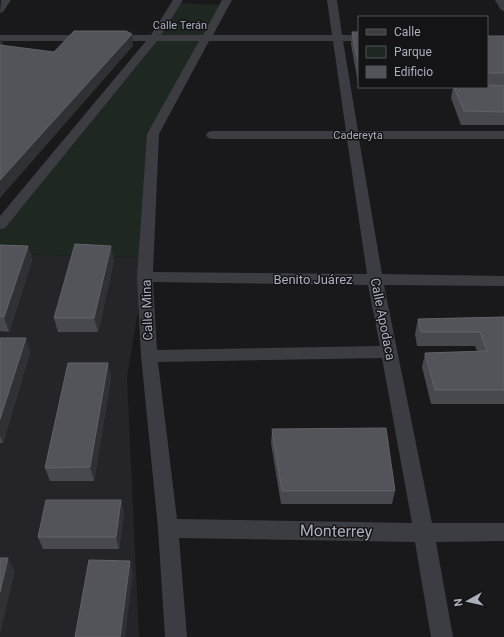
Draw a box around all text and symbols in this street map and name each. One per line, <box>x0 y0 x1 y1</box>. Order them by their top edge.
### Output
legend <box>358 16 488 88</box>
street label: Calle Terán <box>153 19 207 32</box>
text: Calle <box>394 25 421 39</box>
text: Parque <box>394 45 432 59</box>
text: Edificio <box>394 65 433 79</box>
street label: Cadereyta <box>333 129 383 142</box>
street label: Benito Juárez <box>273 272 353 287</box>
street label: Calle Apodaca <box>368 277 398 361</box>
street label: Calle Mina <box>138 279 156 341</box>
street label: Monterrey <box>300 521 373 541</box>
north arrow <box>448 581 488 621</box>
text: N <box>452 597 466 607</box>

